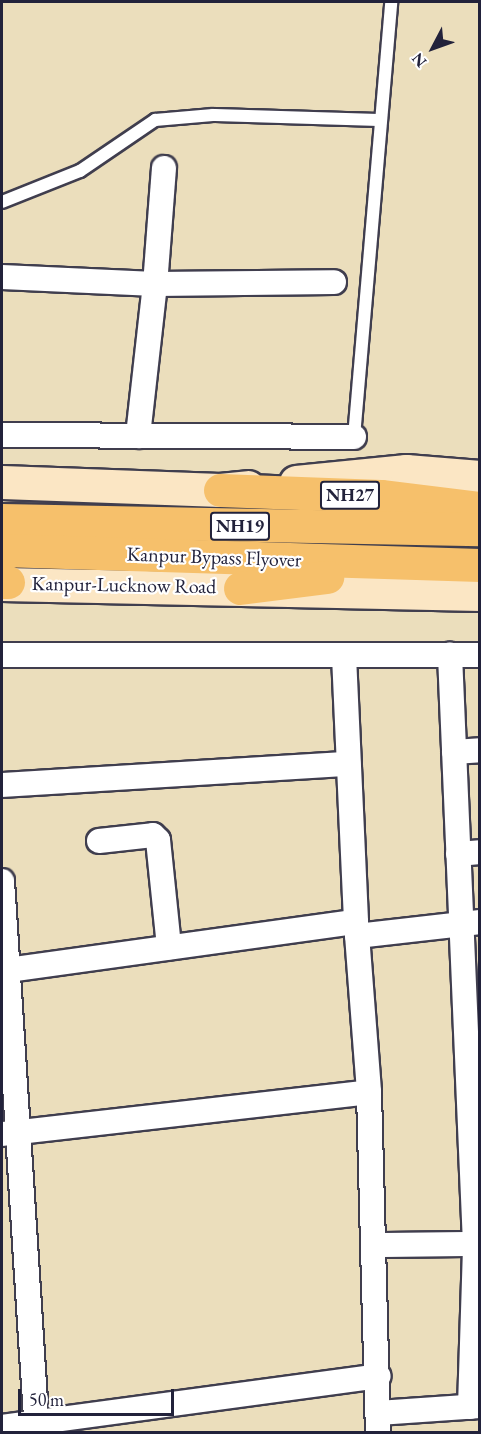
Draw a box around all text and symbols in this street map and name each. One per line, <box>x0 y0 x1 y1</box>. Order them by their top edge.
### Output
north arrow <box>403 18 463 78</box>
text: N <box>407 48 431 72</box>
road number: NH27 <box>318 480 382 510</box>
road number: NH19 <box>208 511 272 541</box>
street label: Kanpur Bypass Flyover <box>126 542 302 572</box>
street label: Kanpur-Lucknow Road <box>31 571 217 599</box>
scale bar <box>21 1377 177 1415</box>
text: 50 m <box>29 1388 64 1411</box>

